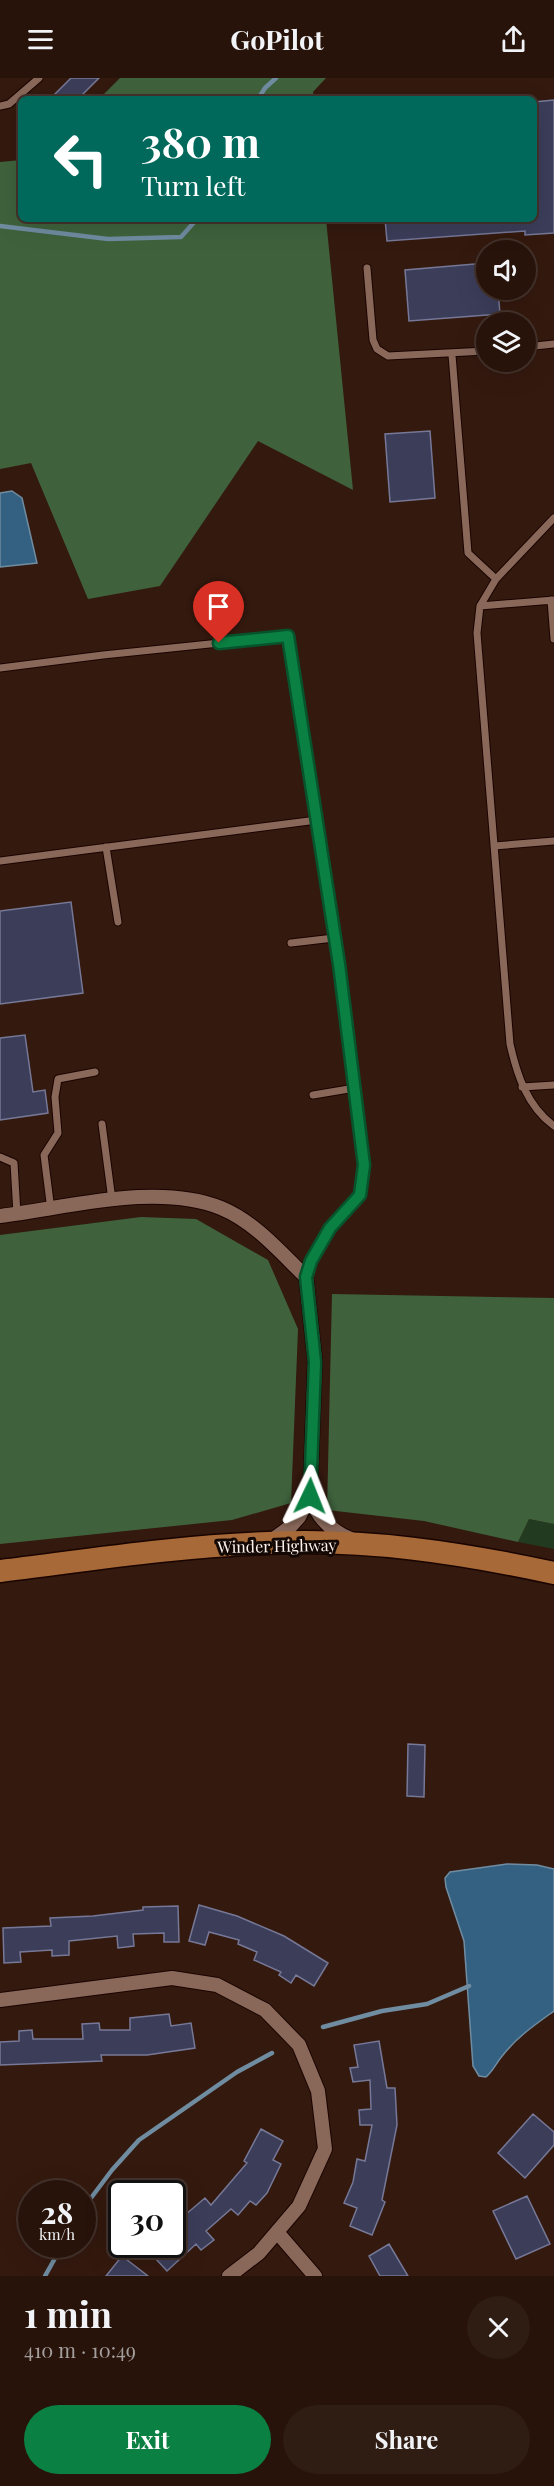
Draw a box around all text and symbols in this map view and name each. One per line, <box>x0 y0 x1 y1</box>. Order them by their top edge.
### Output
text: GoPilot <box>230 21 324 57</box>
icon: menu <box>24 23 57 56</box>
icon: share <box>497 23 530 56</box>
text: 380 m <box>141 113 260 169</box>
icon: left <box>42 120 120 198</box>
text: Turn left <box>141 167 245 203</box>
map controls <box>476 240 536 372</box>
button: sound <box>476 240 536 300</box>
button: layers <box>476 312 536 372</box>
pin <box>193 581 244 643</box>
icon: arrive <box>202 590 235 623</box>
position arrow <box>278 1464 342 1528</box>
street label: Winder Highway <box>216 1534 337 1557</box>
speed limit sign: 30 <box>108 2180 186 2258</box>
text: 28 <box>41 2192 73 2232</box>
text: km/h <box>39 2224 75 2244</box>
text: 1 min <box>24 2289 112 2337</box>
button: close <box>467 2296 530 2359</box>
text: 410 m · 10:49 <box>24 2336 136 2363</box>
button: Exit <box>24 2405 271 2474</box>
button: Share <box>283 2405 530 2474</box>

